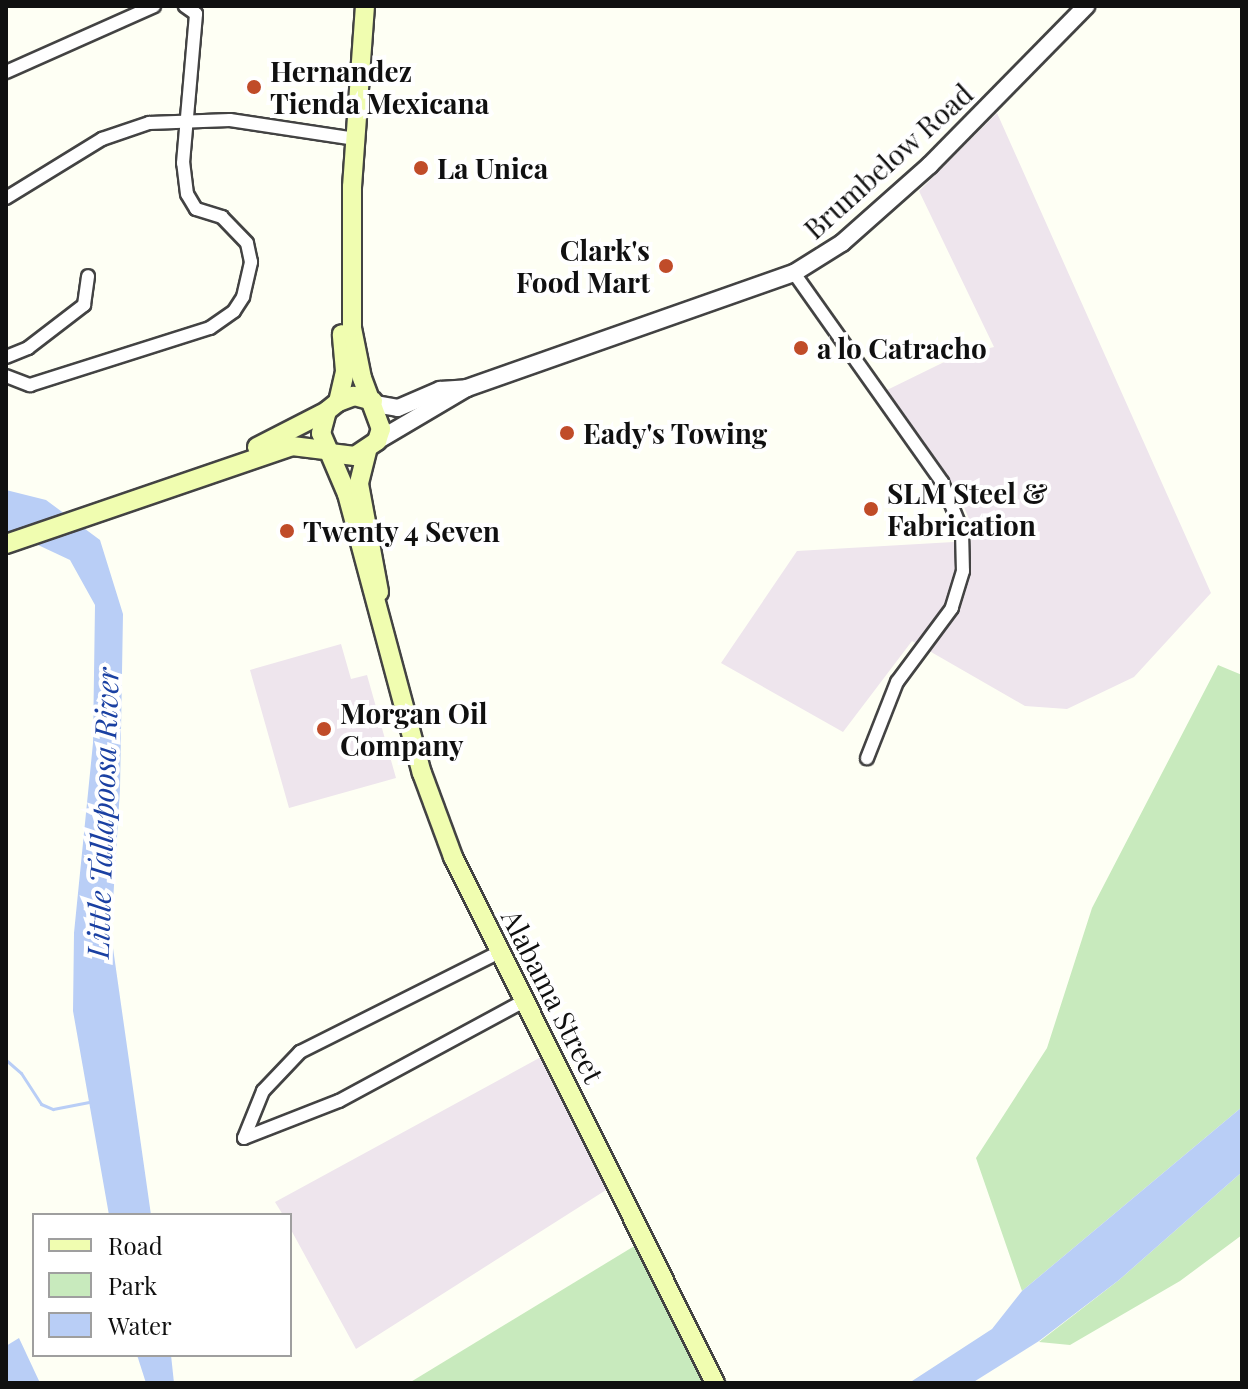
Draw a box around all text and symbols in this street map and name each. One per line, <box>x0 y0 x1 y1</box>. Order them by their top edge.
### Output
place label: Hernandez Tienda Mexicana <box>270 54 489 120</box>
street label: Brumbelow Road <box>797 76 979 246</box>
marker: Hernandez Tienda Mexicana <box>245 78 263 96</box>
place label: La Unica <box>437 151 548 185</box>
marker: La Unica <box>412 159 430 177</box>
place label: Clark's Food Mart <box>516 233 650 299</box>
marker: Clark's Food Mart <box>657 257 675 275</box>
place label: a lo Catracho <box>817 331 987 365</box>
marker: a lo Catracho <box>792 339 810 357</box>
place label: Eady's Towing <box>583 416 768 450</box>
marker: Eady's Towing <box>558 424 576 442</box>
place label: SLM Steel & Fabrication <box>887 476 1048 542</box>
marker: SLM Steel & Fabrication <box>862 500 880 518</box>
place label: Twenty 4 Seven <box>303 514 502 548</box>
marker: Twenty 4 Seven <box>278 522 296 540</box>
water label: Little Tallapoosa River <box>79 667 125 959</box>
place label: Morgan Oil Company <box>340 696 487 762</box>
marker: Morgan Oil Company <box>315 720 333 738</box>
street label: Alabama Street <box>495 904 611 1088</box>
legend <box>32 1213 292 1357</box>
text: Road <box>108 1229 163 1261</box>
text: Park <box>108 1269 157 1301</box>
text: Water <box>108 1309 172 1341</box>

